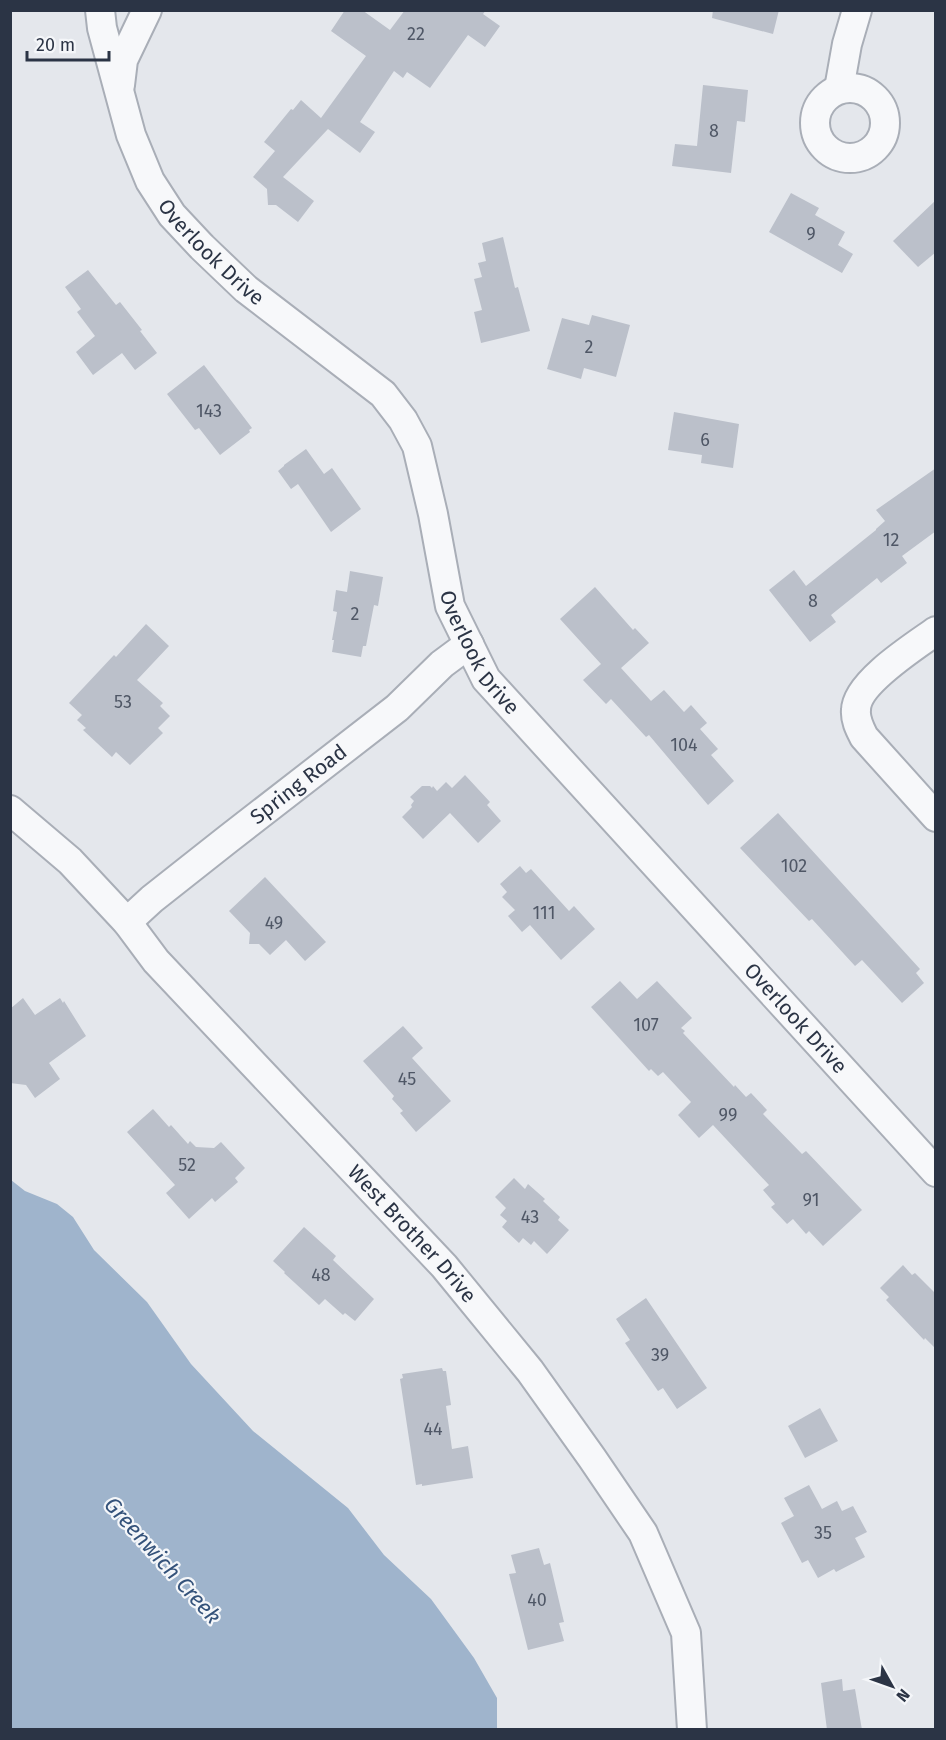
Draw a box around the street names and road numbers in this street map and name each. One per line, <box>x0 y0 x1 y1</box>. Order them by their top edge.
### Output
street label: Overlook Drive <box>152 194 269 311</box>
street label: Overlook Drive <box>434 588 525 720</box>
street label: Spring Road <box>245 739 352 830</box>
street label: Overlook Drive <box>739 958 853 1079</box>
street label: West Brother Drive <box>342 1159 482 1308</box>

